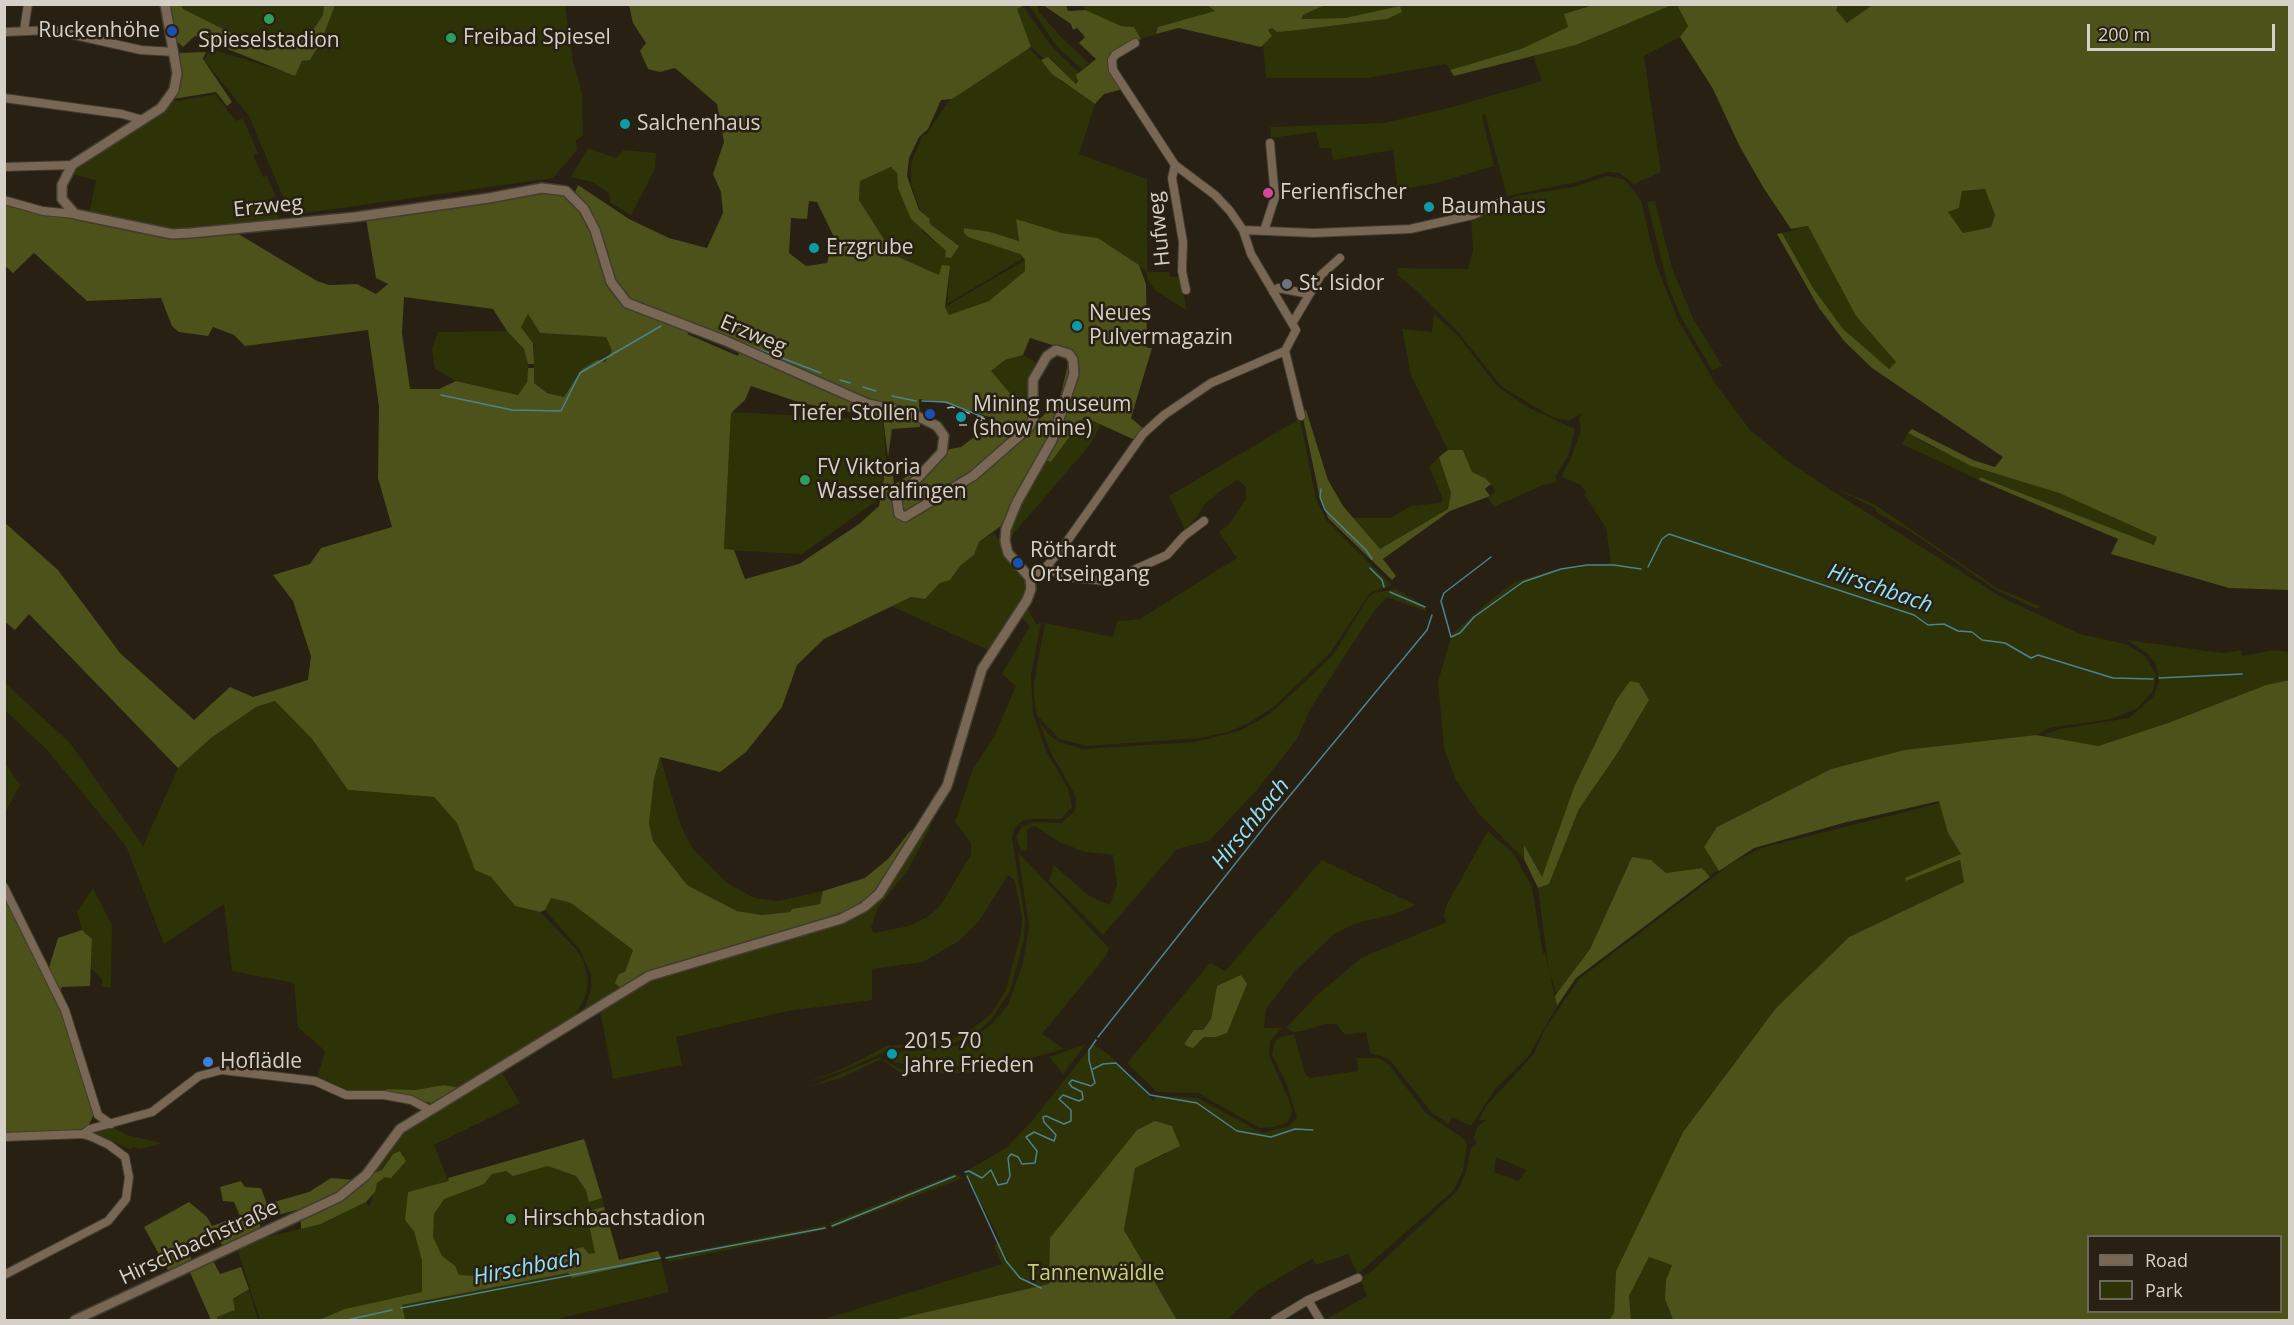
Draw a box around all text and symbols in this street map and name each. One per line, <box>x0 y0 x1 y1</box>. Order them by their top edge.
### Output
marker: Spieselstadion <box>262 12 276 26</box>
scale bar <box>2090 12 2278 50</box>
place label: Ruckenhöhe <box>38 18 160 44</box>
text: 200 m <box>2098 22 2150 46</box>
marker: Ruckenhöhe <box>165 24 179 38</box>
place label: Freibad Spiesel <box>463 25 611 51</box>
place label: Spieselstadion <box>198 28 340 54</box>
marker: Freibad Spiesel <box>444 31 458 45</box>
place label: Salchenhaus <box>637 111 761 137</box>
marker: Salchenhaus <box>618 117 632 131</box>
place label: Ferienfischer <box>1280 180 1407 206</box>
marker: Ferienfischer <box>1261 186 1275 200</box>
street label: Hufweg <box>1144 190 1176 268</box>
street label: Erzweg <box>232 191 304 223</box>
place label: Baumhaus <box>1441 194 1546 220</box>
marker: Baumhaus <box>1422 200 1436 214</box>
place label: Erzgrube <box>826 235 914 261</box>
marker: Erzgrube <box>807 241 821 255</box>
place label: St. Isidor <box>1299 271 1384 297</box>
marker: St. Isidor <box>1280 277 1294 291</box>
place label: Neues Pulvermagazin <box>1089 301 1233 351</box>
street label: Erzweg <box>716 310 790 360</box>
marker: Neues Pulvermagazin <box>1070 319 1084 333</box>
place label: Mining museum (show mine) <box>973 392 1132 442</box>
place label: Tiefer Stollen <box>790 401 918 427</box>
marker: Tiefer Stollen <box>923 407 937 421</box>
marker: Mining museum (show mine) <box>954 410 968 424</box>
place label: FV Viktoria Wasseralfingen <box>817 455 967 505</box>
marker: FV Viktoria Wasseralfingen <box>798 473 812 487</box>
place label: Röthardt Ortseingang <box>1030 538 1150 588</box>
marker: Röthardt Ortseingang <box>1011 556 1025 570</box>
water label: Hirschbach <box>1824 559 1936 619</box>
water label: Hirschbach <box>1206 773 1296 875</box>
place label: 2015 70 Jahre Frieden <box>904 1029 1034 1079</box>
marker: 2015 70 Jahre Frieden <box>885 1047 899 1061</box>
place label: Hoflädle <box>220 1049 302 1075</box>
marker: Hoflädle <box>201 1055 215 1069</box>
street label: Hirschbachstraße <box>116 1195 282 1291</box>
place label: Hirschbachstadion <box>523 1206 706 1232</box>
marker: Hirschbachstadion <box>504 1212 518 1226</box>
legend <box>2087 1235 2282 1313</box>
water label: Hirschbach <box>471 1245 583 1291</box>
text: Road <box>2145 1248 2188 1272</box>
park label: Tannenwäldle <box>1028 1261 1164 1287</box>
text: Park <box>2145 1278 2183 1302</box>

